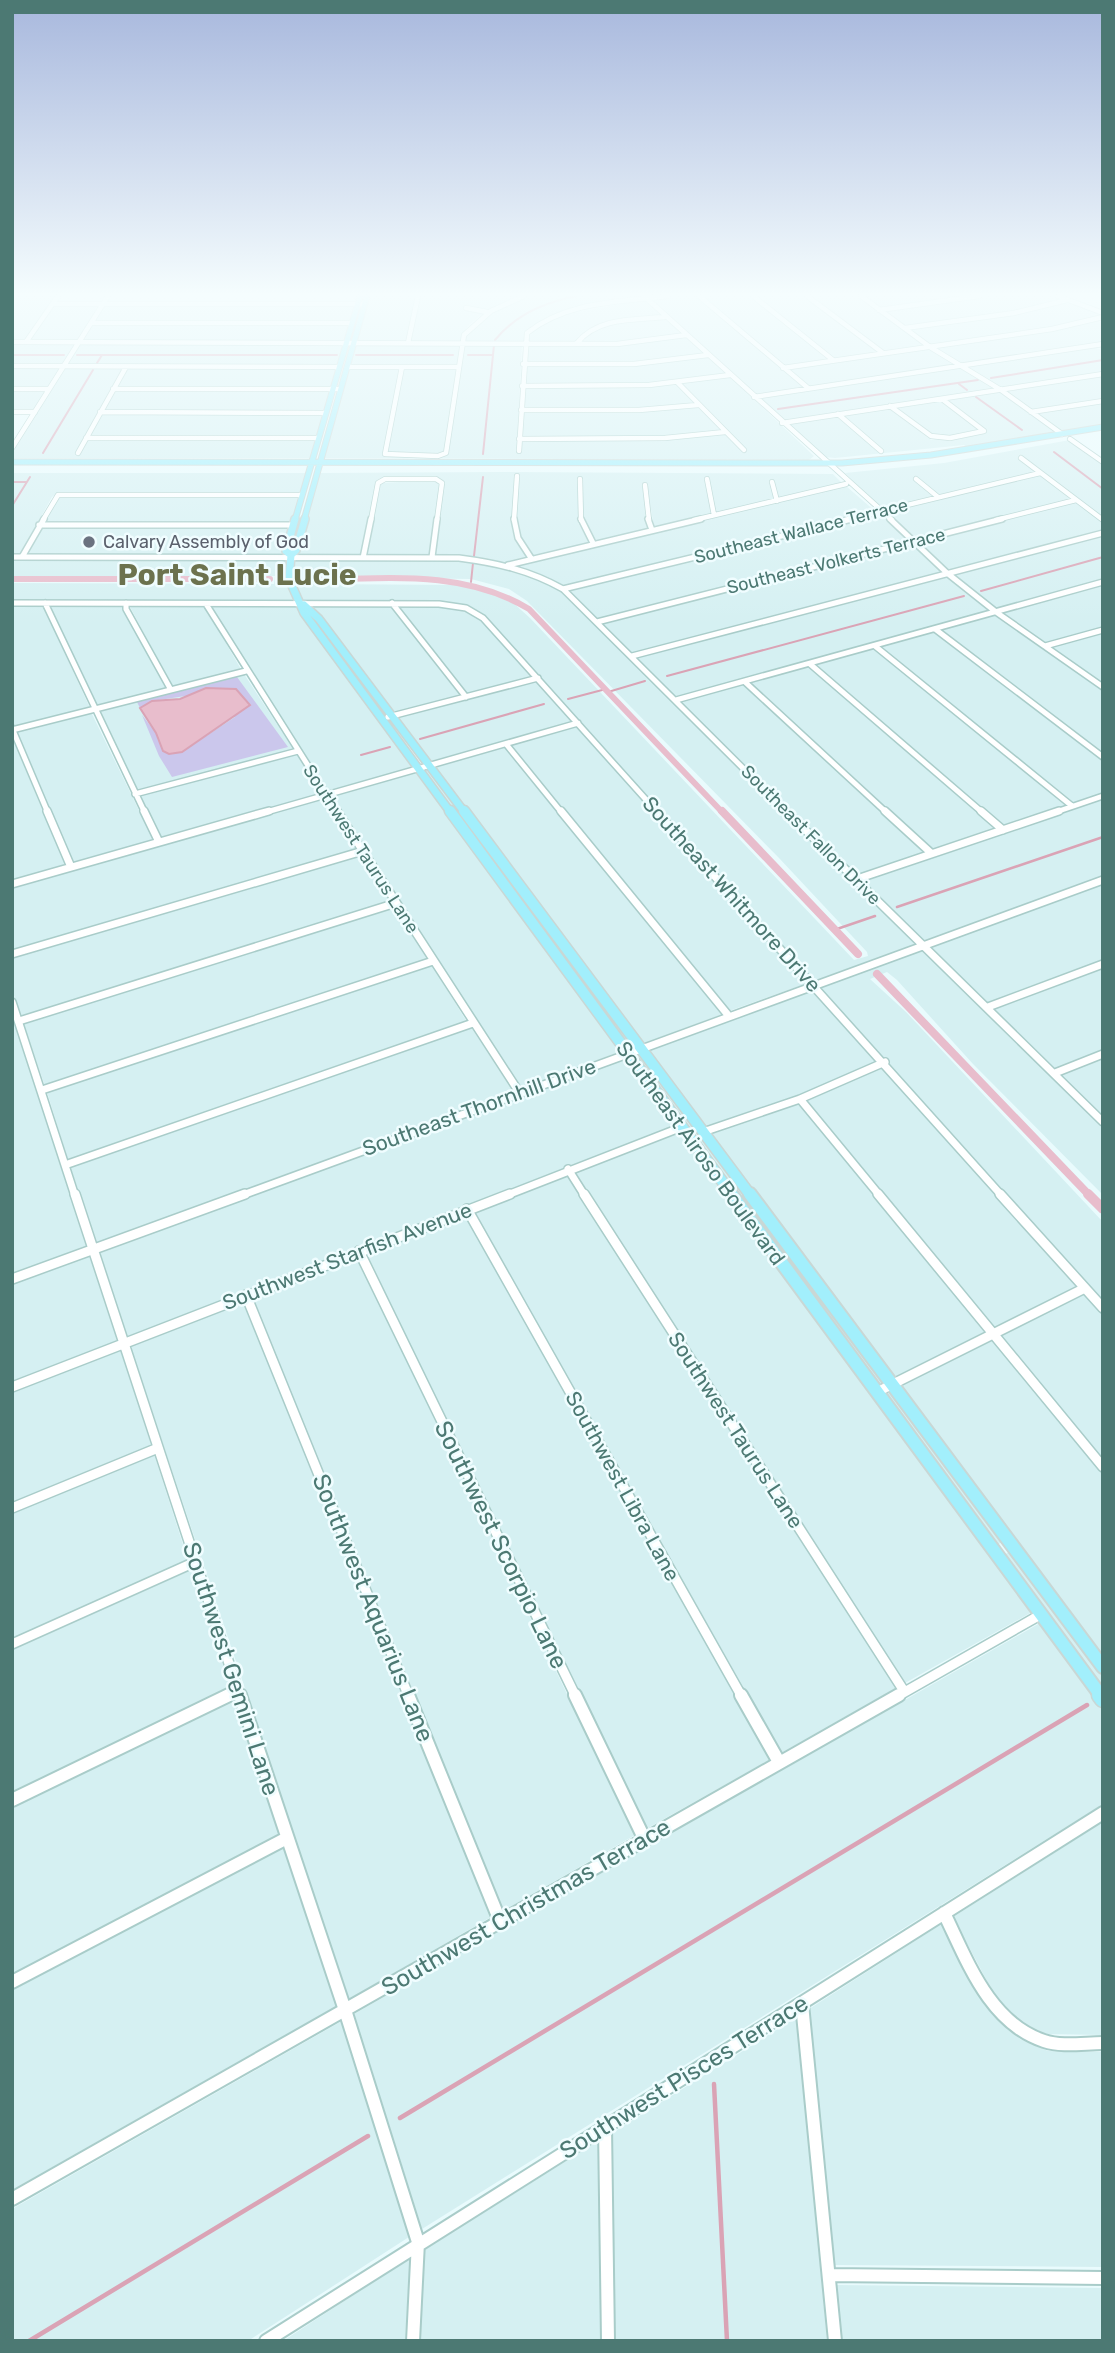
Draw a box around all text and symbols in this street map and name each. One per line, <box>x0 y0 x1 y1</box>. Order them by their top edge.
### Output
street label: Southeast Wallace Terrace <box>692 494 910 568</box>
street label: Southeast Volkerts Terrace <box>725 523 947 599</box>
place label: Calvary Assembly of God <box>103 531 309 553</box>
marker: Calvary Assembly of God <box>81 534 97 550</box>
district label: Port Saint Lucie <box>117 557 357 593</box>
street label: Southwest Taurus Lane <box>298 761 424 937</box>
street label: Southeast Fallon Drive <box>737 761 885 909</box>
street label: Southeast Whitmore Drive <box>638 791 826 997</box>
street label: Southeast Airoso Boulevard <box>611 1036 791 1270</box>
street label: Southeast Thornhill Drive <box>359 1053 599 1161</box>
street label: Southwest Starfish Avenue <box>219 1197 475 1315</box>
street label: Southwest Taurus Lane <box>663 1327 809 1533</box>
street label: Southwest Libra Lane <box>560 1387 686 1585</box>
street label: Southwest Scorpio Lane <box>429 1416 573 1674</box>
street label: Southwest Aquarius Lane <box>306 1470 440 1746</box>
street label: Southwest Gemini Lane <box>177 1539 285 1799</box>
street label: Southwest Christmas Terrace <box>376 1813 676 2001</box>
street label: Southwest Pisces Terrace <box>555 1989 813 2165</box>

